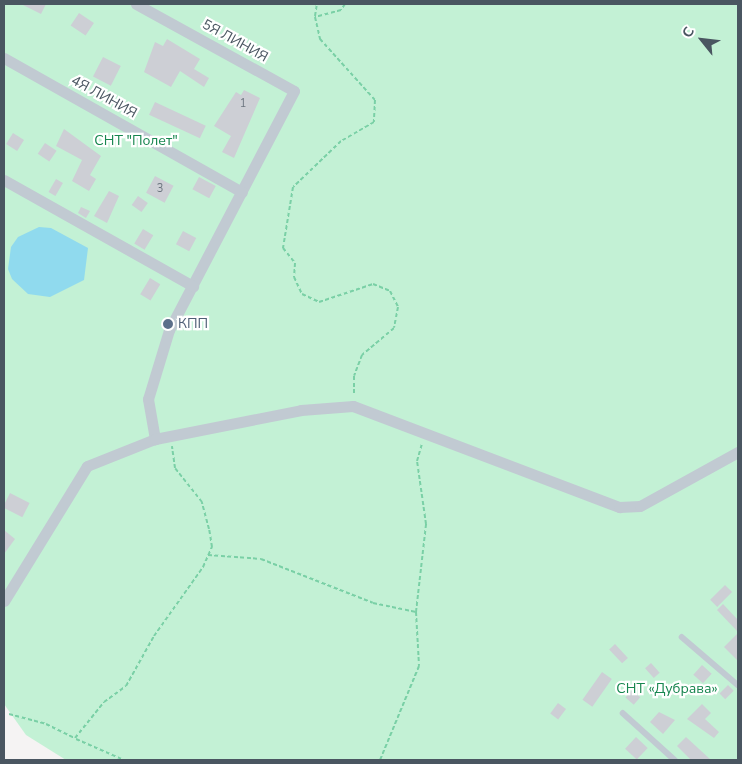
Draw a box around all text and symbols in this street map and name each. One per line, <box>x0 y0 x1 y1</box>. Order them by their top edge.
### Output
north arrow <box>677 15 727 65</box>
street label: 5Я ЛИНИЯ <box>199 16 271 66</box>
text: С <box>678 24 699 41</box>
street label: 4Я ЛИНИЯ <box>68 72 140 122</box>
house number: 1 <box>240 97 246 111</box>
park label: СНТ "Полет" <box>94 133 178 149</box>
house number: 3 <box>157 182 163 196</box>
place label: КПП <box>178 316 208 332</box>
marker: КПП <box>162 318 174 330</box>
park label: СНТ «Дубрава» <box>616 681 718 697</box>

